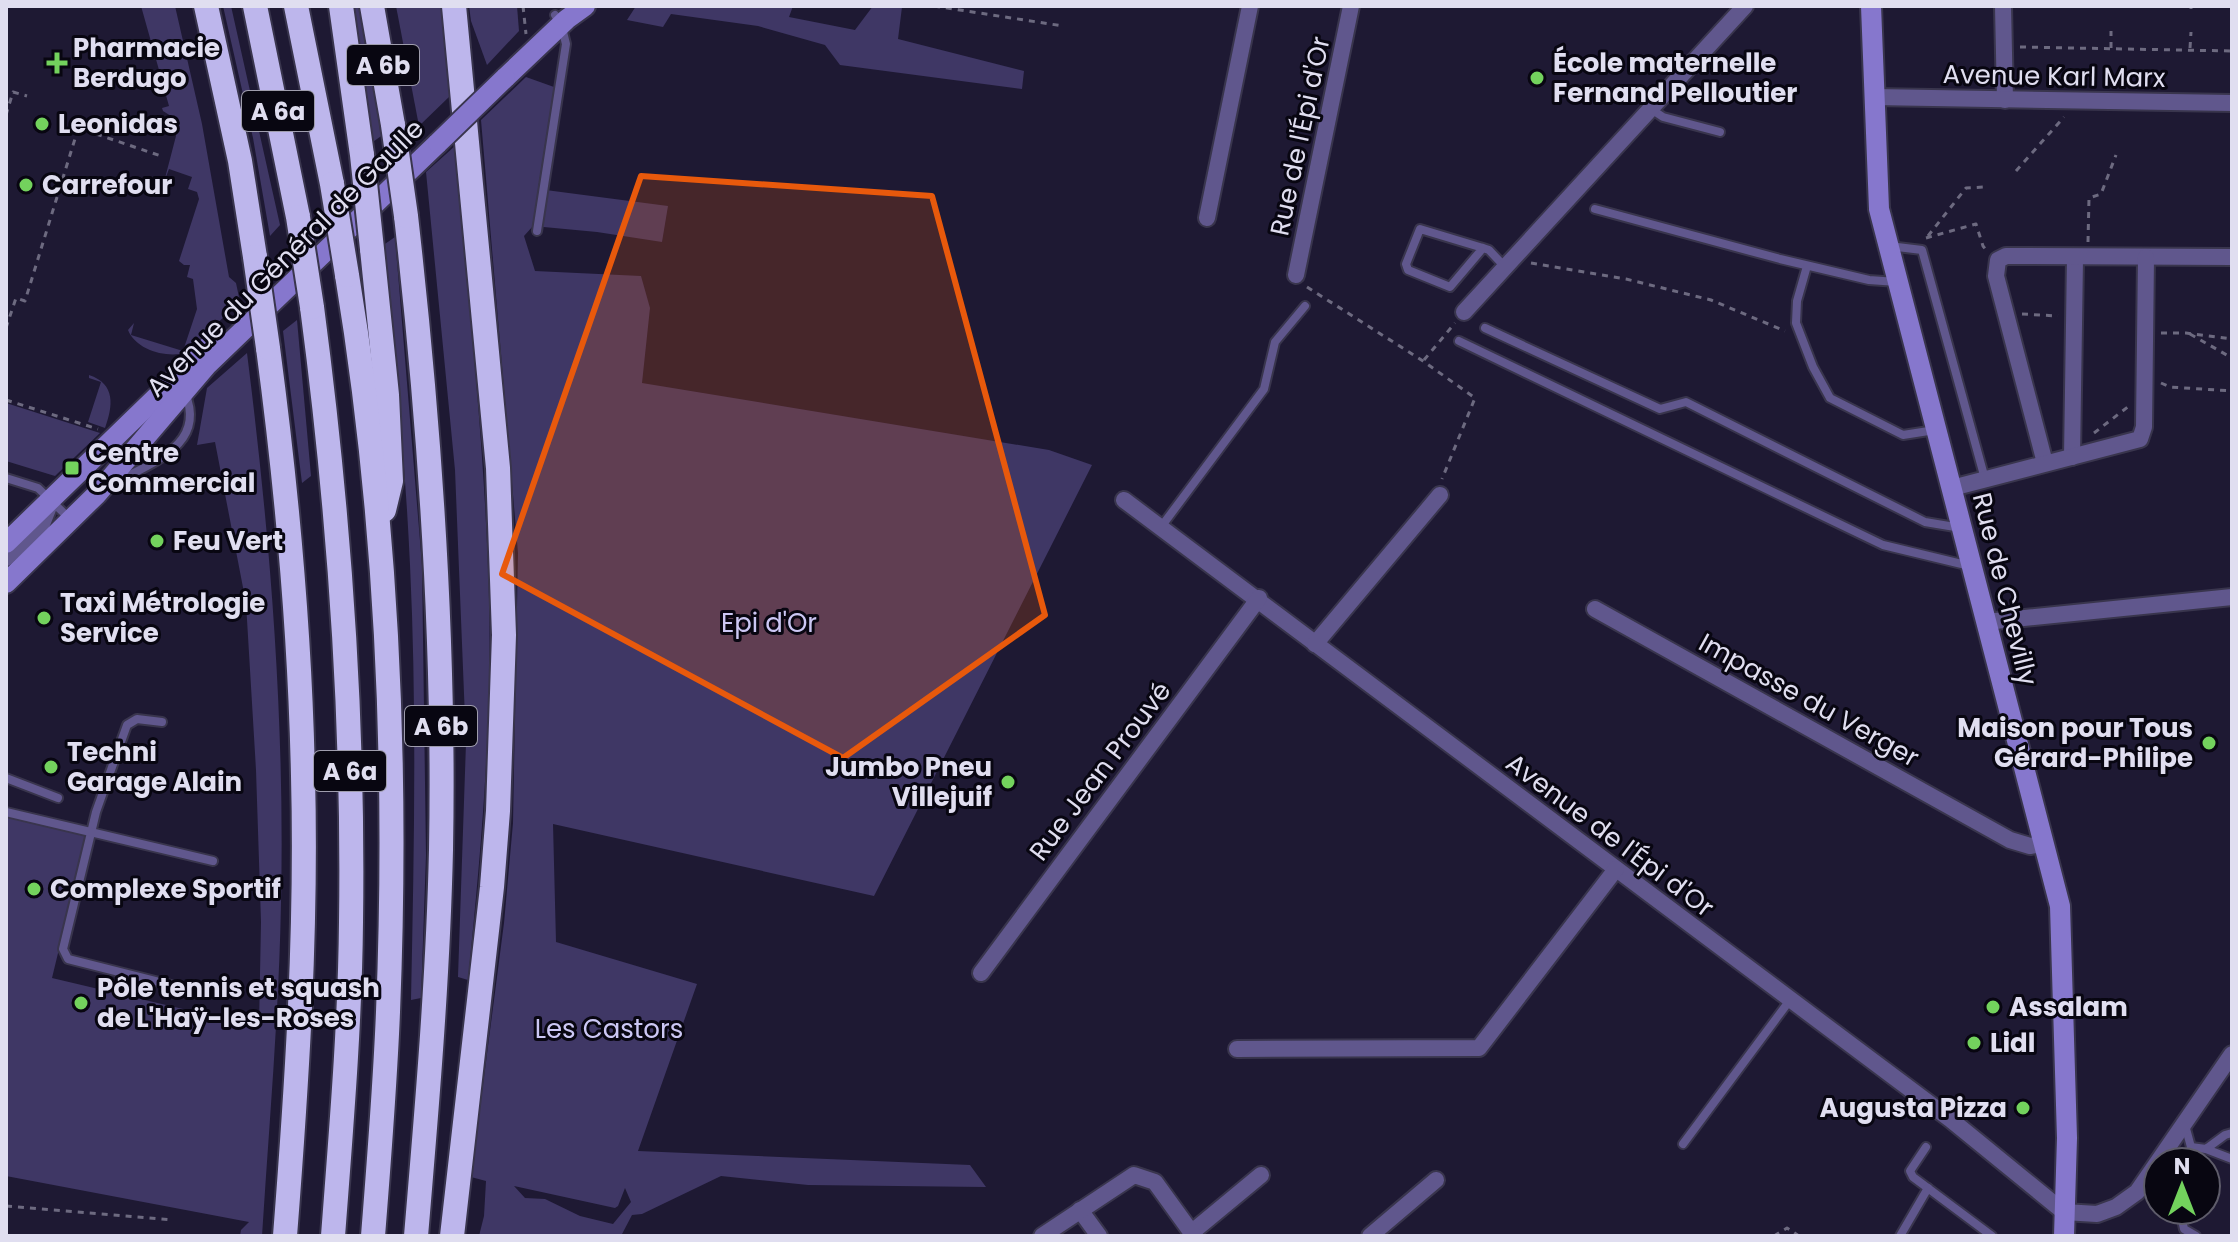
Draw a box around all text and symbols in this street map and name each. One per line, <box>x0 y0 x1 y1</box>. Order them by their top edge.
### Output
place label: Pharmacie Berdugo <box>73 30 220 96</box>
street label: Rue de l'Épi d'Or <box>1261 33 1339 239</box>
road number: A 6b <box>347 45 419 85</box>
place label: École maternelle Fernand Pelloutier <box>1553 45 1797 111</box>
marker: Pharmacie Berdugo <box>48 54 66 72</box>
street label: Avenue Karl Marx <box>1942 56 2166 96</box>
marker: École maternelle Fernand Pelloutier <box>1528 69 1546 87</box>
road number: A 6a <box>242 91 314 131</box>
place label: Leonidas <box>58 106 178 142</box>
street label: Avenue du Général de Gaulle <box>138 111 432 405</box>
marker: Leonidas <box>33 115 51 133</box>
place label: Carrefour <box>42 167 172 203</box>
marker: Carrefour <box>17 176 35 194</box>
place label: Centre Commercial <box>88 435 255 501</box>
marker: Centre Commercial <box>63 459 81 477</box>
street label: Rue de Chevilly <box>1964 489 2046 689</box>
place label: Feu Vert <box>173 523 283 559</box>
marker: Feu Vert <box>148 532 166 550</box>
place label: Taxi Métrologie Service <box>60 585 265 651</box>
park label: Epi d'Or <box>721 605 817 641</box>
marker: Taxi Métrologie Service <box>35 609 53 627</box>
street label: Impasse du Verger <box>1692 625 1926 775</box>
street label: Rue Jean Prouvé <box>1021 674 1179 868</box>
road number: A 6b <box>405 706 477 746</box>
place label: Maison pour Tous Gérard-Philipe <box>1957 710 2193 776</box>
place label: Techni Garage Alain <box>67 734 242 800</box>
marker: Maison pour Tous Gérard-Philipe <box>2200 734 2218 752</box>
street label: Avenue de l'Épi d'Or <box>1499 745 1721 925</box>
place label: Jumbo Pneu Villejuif <box>825 749 992 815</box>
road number: A 6a <box>314 751 386 791</box>
marker: Techni Garage Alain <box>42 758 60 776</box>
marker: Jumbo Pneu Villejuif <box>999 773 1017 791</box>
place label: Complexe Sportif <box>50 871 281 907</box>
marker: Complexe Sportif <box>25 880 43 898</box>
place label: Pôle tennis et squash de L'Haÿ-les-Roses <box>97 970 380 1036</box>
place label: Assalam <box>2009 989 2128 1025</box>
marker: Pôle tennis et squash de L'Haÿ-les-Roses <box>72 994 90 1012</box>
marker: Assalam <box>1984 998 2002 1016</box>
park label: Les Castors <box>535 1011 683 1047</box>
place label: Lidl <box>1990 1025 2035 1061</box>
marker: Lidl <box>1965 1034 1983 1052</box>
place label: Augusta Pizza <box>1820 1090 2007 1126</box>
marker: Augusta Pizza <box>2014 1099 2032 1117</box>
north arrow <box>2142 1146 2222 1226</box>
text: N <box>2174 1151 2190 1182</box>

